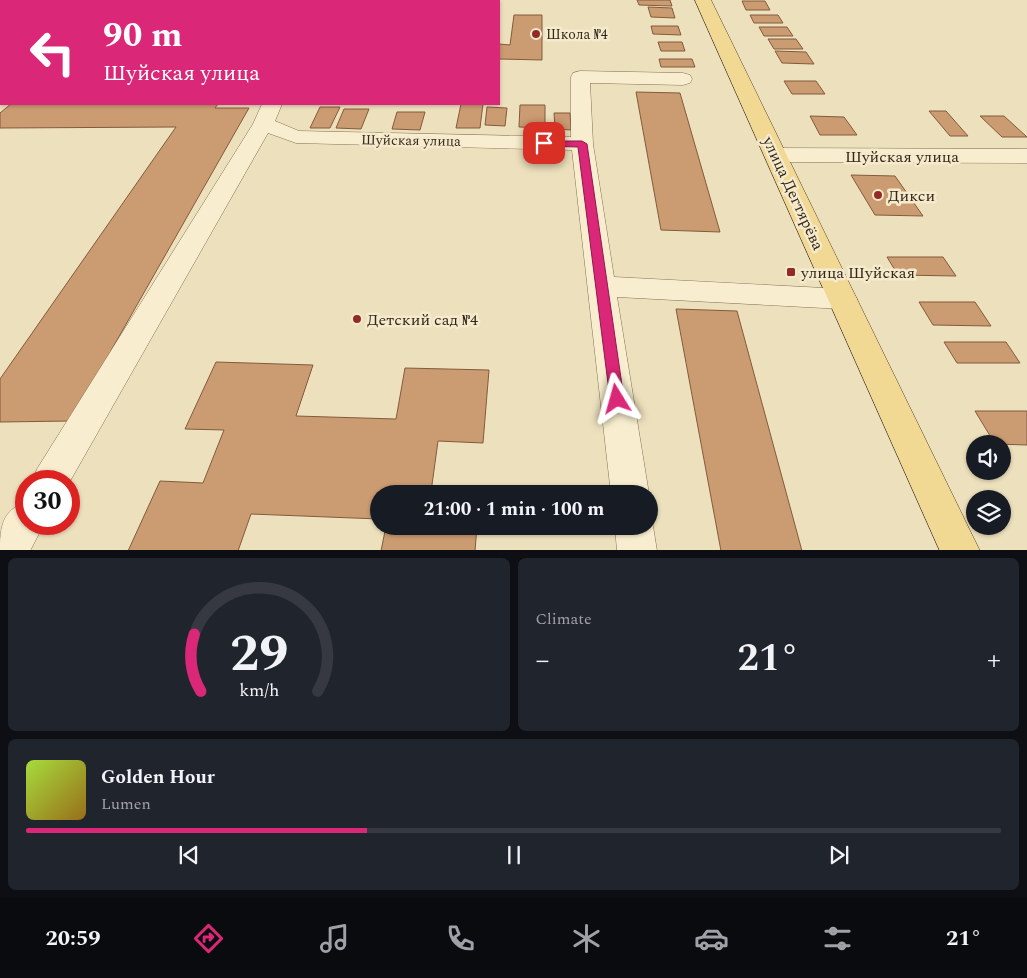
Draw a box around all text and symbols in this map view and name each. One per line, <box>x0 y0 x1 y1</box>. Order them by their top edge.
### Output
text: 90 m <box>103 9 183 62</box>
icon: left <box>20 20 85 85</box>
place label: Школа №4 <box>546 24 608 45</box>
marker: Школа №4 <box>530 28 542 40</box>
text: Шуйская улица <box>103 57 260 90</box>
pin <box>523 122 565 164</box>
street label: Шуйская улица <box>361 129 461 152</box>
icon: arrive <box>530 129 558 157</box>
street label: улица Дегтярёва <box>756 132 830 255</box>
street label: Шуйская улица <box>845 145 959 169</box>
place label: Дикси <box>888 184 935 208</box>
marker: Дикси <box>872 189 884 201</box>
place label: улица Шуйская <box>800 261 915 285</box>
marker: улица Шуйская <box>785 266 797 278</box>
place label: Детский сад №4 <box>367 308 478 332</box>
marker: Детский сад №4 <box>351 313 363 325</box>
position arrow <box>590 372 642 424</box>
map controls <box>966 435 1011 535</box>
button: sound <box>966 435 1011 480</box>
speed limit sign: 30 <box>15 470 80 535</box>
button: layers <box>966 490 1011 535</box>
text: 21:00 · 1 min · 100 m <box>424 495 604 524</box>
text: Climate <box>536 607 592 631</box>
text: 29 <box>230 615 288 694</box>
text: 21° <box>737 630 799 688</box>
text: − <box>536 639 550 682</box>
text: + <box>987 639 1001 682</box>
text: km/h <box>239 677 279 704</box>
text: Golden Hour <box>101 763 215 792</box>
text: Lumen <box>101 792 151 816</box>
icon: previous <box>175 841 203 869</box>
icon: pause <box>500 841 528 869</box>
icon: next <box>825 841 853 869</box>
icon: directions <box>191 921 226 956</box>
icon: music <box>317 921 352 956</box>
icon: phone <box>443 921 478 956</box>
icon: climate <box>569 921 604 956</box>
icon: car <box>694 921 729 956</box>
icon: filters <box>820 921 855 956</box>
text: 20:59 <box>45 922 101 955</box>
text: 21° <box>946 922 982 955</box>

